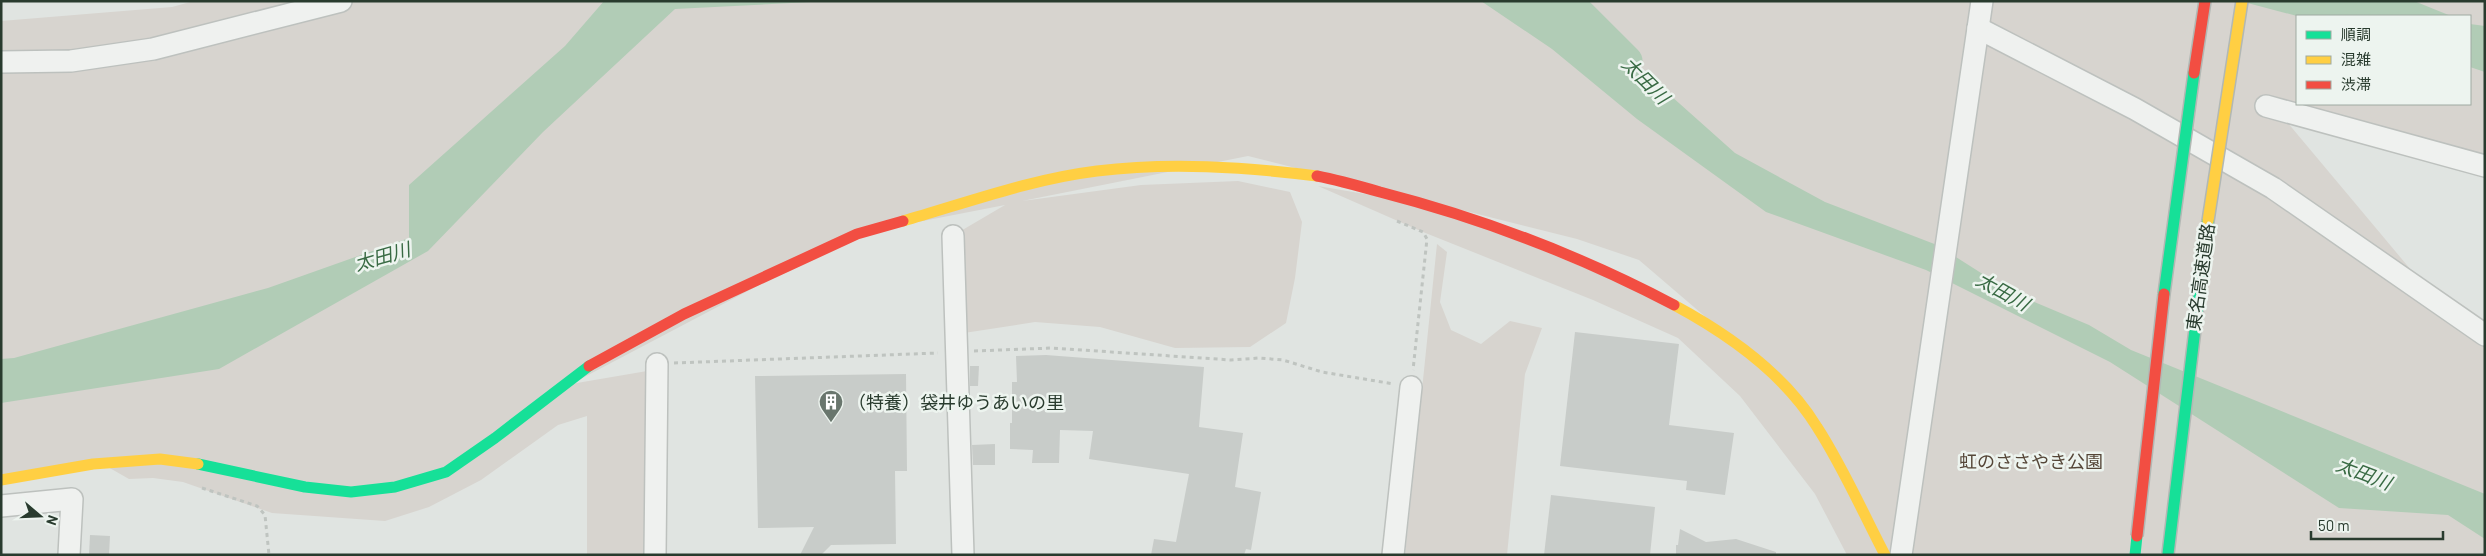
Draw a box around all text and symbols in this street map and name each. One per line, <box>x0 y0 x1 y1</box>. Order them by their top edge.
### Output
legend <box>2296 15 2471 105</box>
text: 順調 <box>2341 25 2371 43</box>
text: 混雑 <box>2341 50 2371 68</box>
water label: 太田川 <box>1618 52 1676 110</box>
text: 渋滞 <box>2341 75 2371 93</box>
street label: 東名高速道路 <box>2182 222 2218 332</box>
water label: 太田川 <box>351 237 414 275</box>
water label: 太田川 <box>1972 267 2035 316</box>
building icon: （特養）袋井ゆうあいの里 <box>818 389 844 423</box>
place label: （特養）袋井ゆうあいの里 <box>848 391 1064 413</box>
park label: 虹のささやき公園 <box>1959 450 2103 472</box>
water label: 太田川 <box>2333 452 2397 495</box>
north arrow <box>15 491 65 541</box>
scale bar <box>2311 508 2444 540</box>
text: N <box>43 513 62 528</box>
text: 50 m <box>2318 516 2350 534</box>

